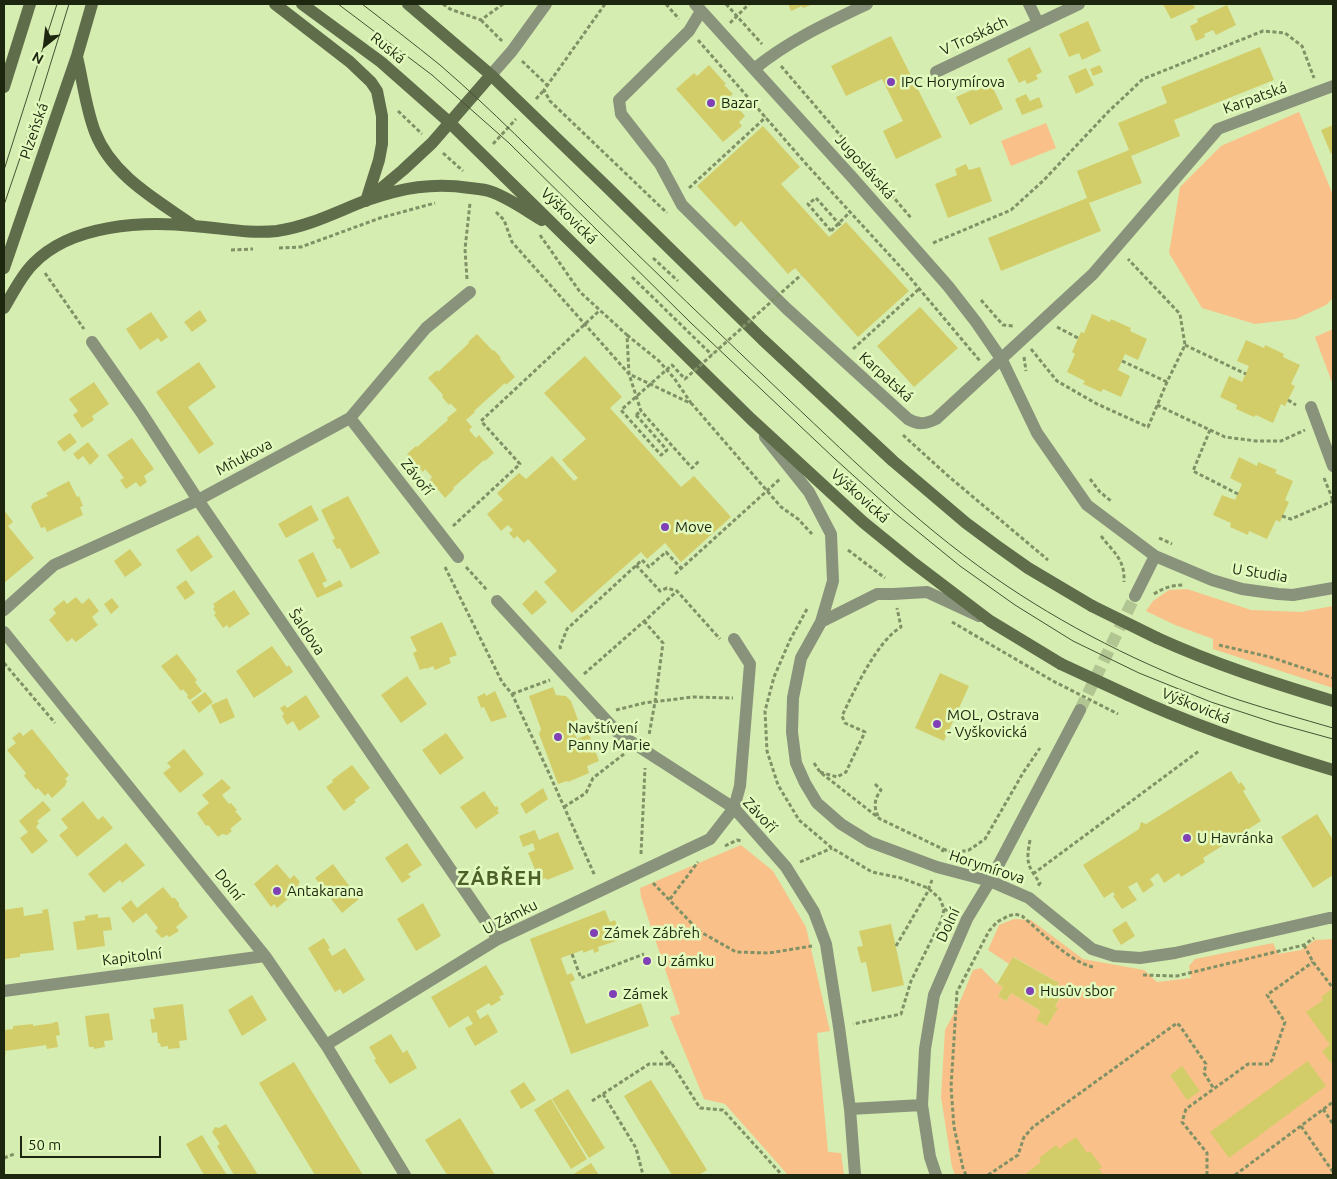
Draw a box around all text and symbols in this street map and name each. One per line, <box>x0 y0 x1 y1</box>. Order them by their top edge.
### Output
street label: V Troskách <box>937 13 1011 59</box>
north arrow <box>20 20 70 70</box>
street label: Ruská <box>367 29 409 67</box>
text: N <box>29 49 46 68</box>
place label: IPC Horymírova <box>901 73 1005 91</box>
marker: IPC Horymírova <box>885 76 897 88</box>
street label: Karpatská <box>1221 78 1289 118</box>
place label: Bazar <box>721 94 758 112</box>
marker: Bazar <box>705 97 717 109</box>
street label: Plzeňská <box>16 100 52 162</box>
street label: Jugoslávská <box>831 131 899 203</box>
street label: Výškovická <box>537 184 601 248</box>
street label: Karpatská <box>855 348 917 406</box>
street label: Mňukova <box>213 435 275 479</box>
street label: Závoří <box>397 455 437 499</box>
street label: Výškovická <box>827 465 893 527</box>
place label: Move <box>675 518 712 536</box>
marker: Move <box>659 521 671 533</box>
street label: U Studia <box>1231 560 1289 586</box>
street label: Šaldova <box>285 605 329 659</box>
street label: Výškovická <box>1159 684 1233 728</box>
place label: MOL, Ostrava - Vyškovická <box>947 706 1039 741</box>
marker: MOL, Ostrava - Vyškovická <box>931 718 943 730</box>
place label: Navštívení Panny Marie <box>568 719 651 754</box>
marker: Navštívení Panny Marie <box>552 731 564 743</box>
street label: Závoří <box>739 794 781 836</box>
place label: U Havránka <box>1197 829 1273 847</box>
marker: U Havránka <box>1181 832 1193 844</box>
street label: Horymírova <box>947 846 1027 888</box>
street label: Dolní <box>211 866 247 904</box>
district label: ZÁBŘEH <box>457 866 543 890</box>
place label: Antakarana <box>287 882 364 900</box>
marker: Antakarana <box>271 885 283 897</box>
street label: U Zámku <box>480 896 540 938</box>
street label: Dolní <box>932 905 964 945</box>
place label: Zámek Zábřeh <box>604 924 700 942</box>
marker: Zámek Zábřeh <box>588 927 600 939</box>
street label: Kapitolní <box>101 944 163 970</box>
place label: U zámku <box>657 952 714 970</box>
marker: U zámku <box>641 955 653 967</box>
place label: Husův sbor <box>1040 982 1115 1000</box>
place label: Zámek <box>623 985 668 1003</box>
marker: Husův sbor <box>1024 985 1036 997</box>
marker: Zámek <box>607 988 619 1000</box>
scale bar <box>22 1126 164 1158</box>
text: 50 m <box>28 1136 61 1153</box>

